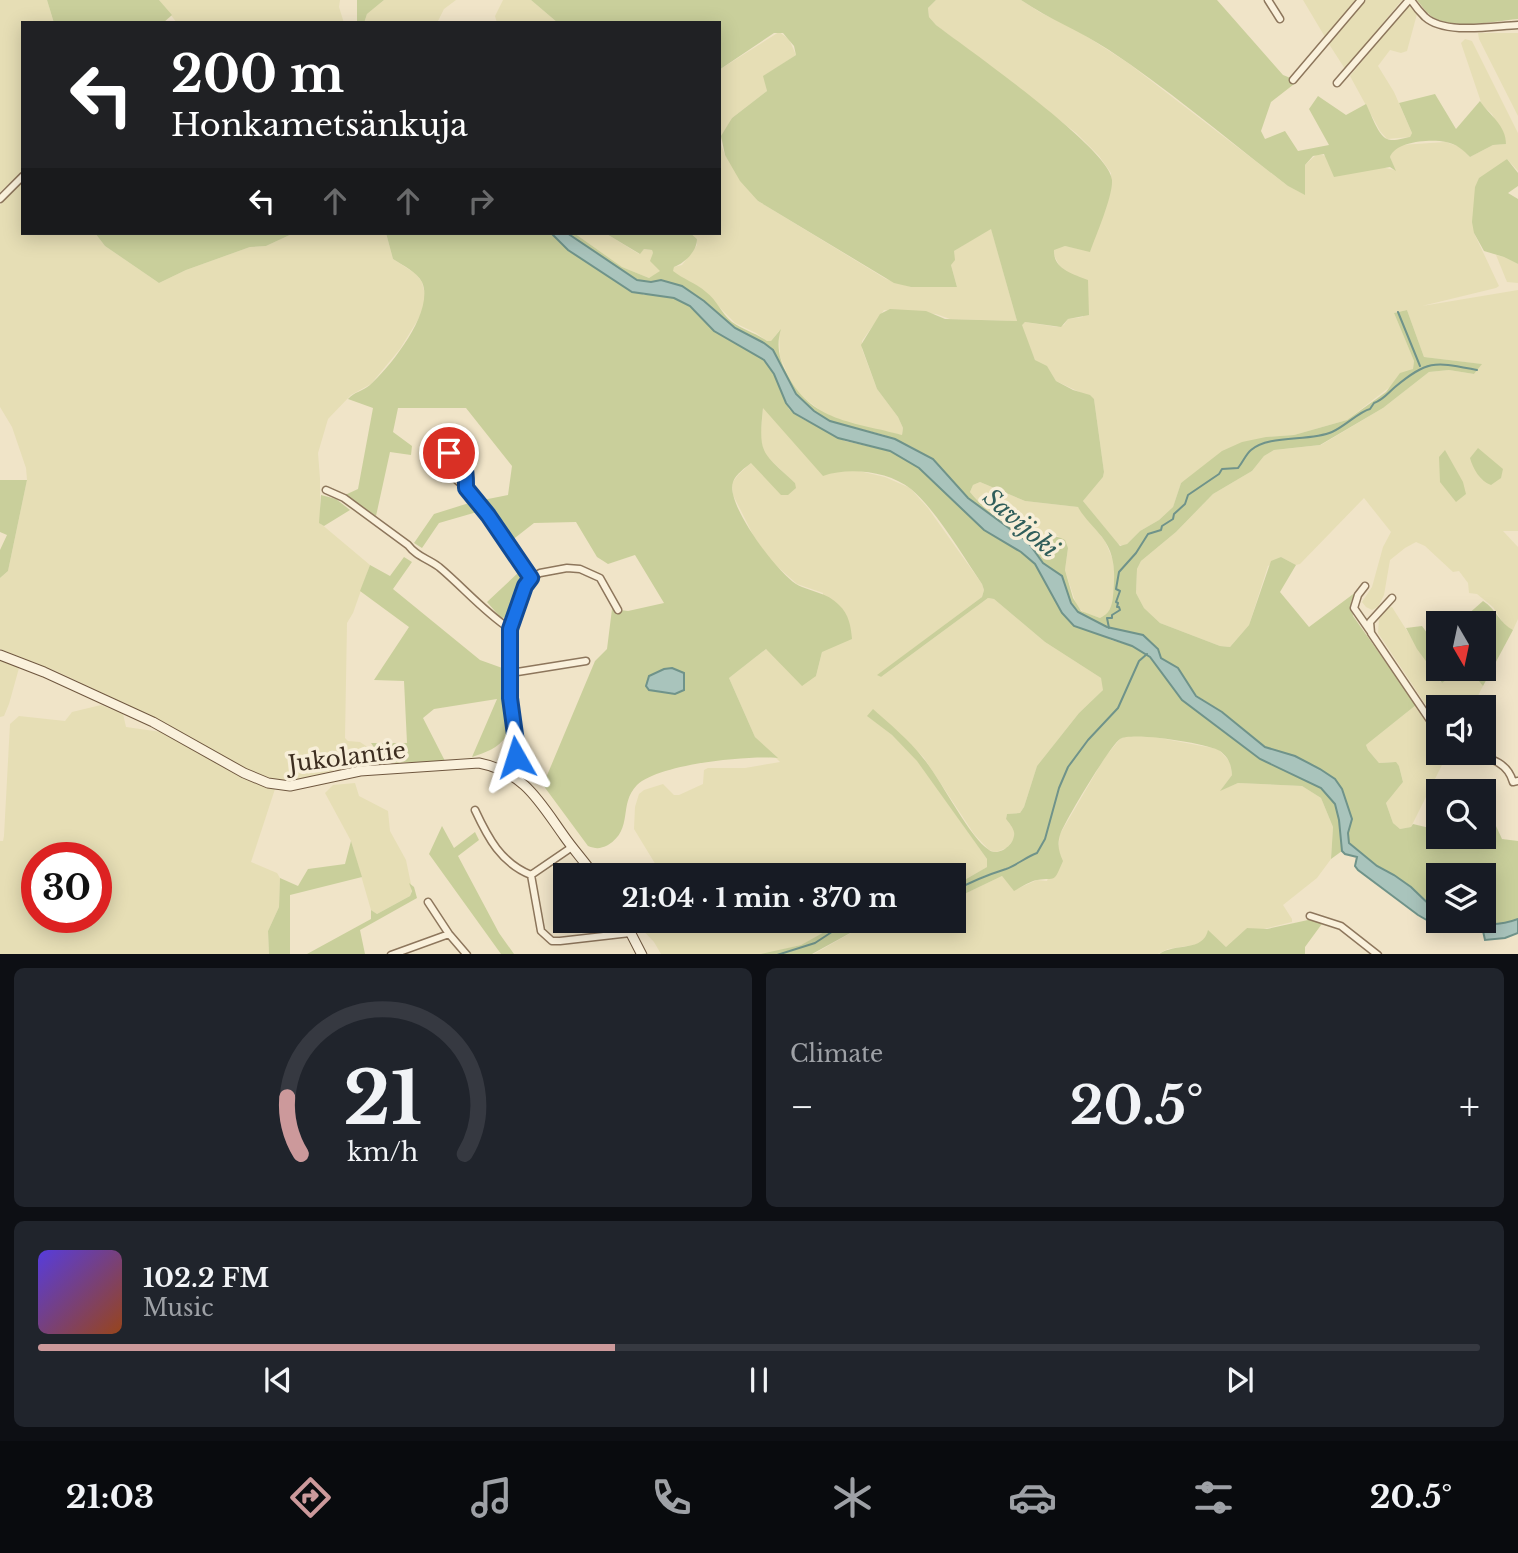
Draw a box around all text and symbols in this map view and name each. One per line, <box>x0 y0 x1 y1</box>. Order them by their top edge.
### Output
text: 200 m <box>171 44 344 105</box>
icon: left <box>56 49 147 140</box>
text: Honkametsänkuja <box>171 105 468 145</box>
icon: left <box>243 182 281 220</box>
icon: ahead <box>316 182 354 220</box>
icon: ahead <box>389 182 427 220</box>
icon: right <box>462 182 500 220</box>
pin <box>419 423 479 483</box>
icon: arrive <box>430 434 468 472</box>
water label: Savijoki <box>977 482 1065 564</box>
north arrow <box>1426 611 1496 681</box>
map controls <box>1426 611 1496 933</box>
button: sound <box>1426 695 1496 765</box>
position arrow <box>479 720 553 794</box>
street label: Jukolantie <box>284 736 407 778</box>
button: search <box>1426 779 1496 849</box>
speed limit sign: 30 <box>21 842 112 933</box>
button: layers <box>1426 863 1496 933</box>
text: 21:04 · 1 min · 370 m <box>622 882 897 914</box>
text: Climate <box>790 1040 883 1068</box>
text: 21 <box>343 1053 423 1144</box>
text: 20.5° <box>1070 1074 1204 1138</box>
text: − <box>790 1083 814 1130</box>
text: + <box>1459 1083 1480 1130</box>
text: km/h <box>348 1136 418 1167</box>
text: 102.2 FM <box>143 1262 269 1294</box>
text: Music <box>143 1294 214 1322</box>
icon: previous <box>259 1361 297 1399</box>
icon: pause <box>740 1361 778 1399</box>
icon: next <box>1221 1361 1259 1399</box>
icon: directions <box>286 1473 335 1522</box>
icon: music <box>467 1473 516 1522</box>
icon: phone <box>647 1473 696 1522</box>
icon: climate <box>828 1473 877 1522</box>
icon: car <box>1008 1473 1057 1522</box>
icon: filters <box>1189 1473 1238 1522</box>
text: 21:03 <box>66 1477 154 1517</box>
text: 20.5° <box>1370 1477 1452 1517</box>

